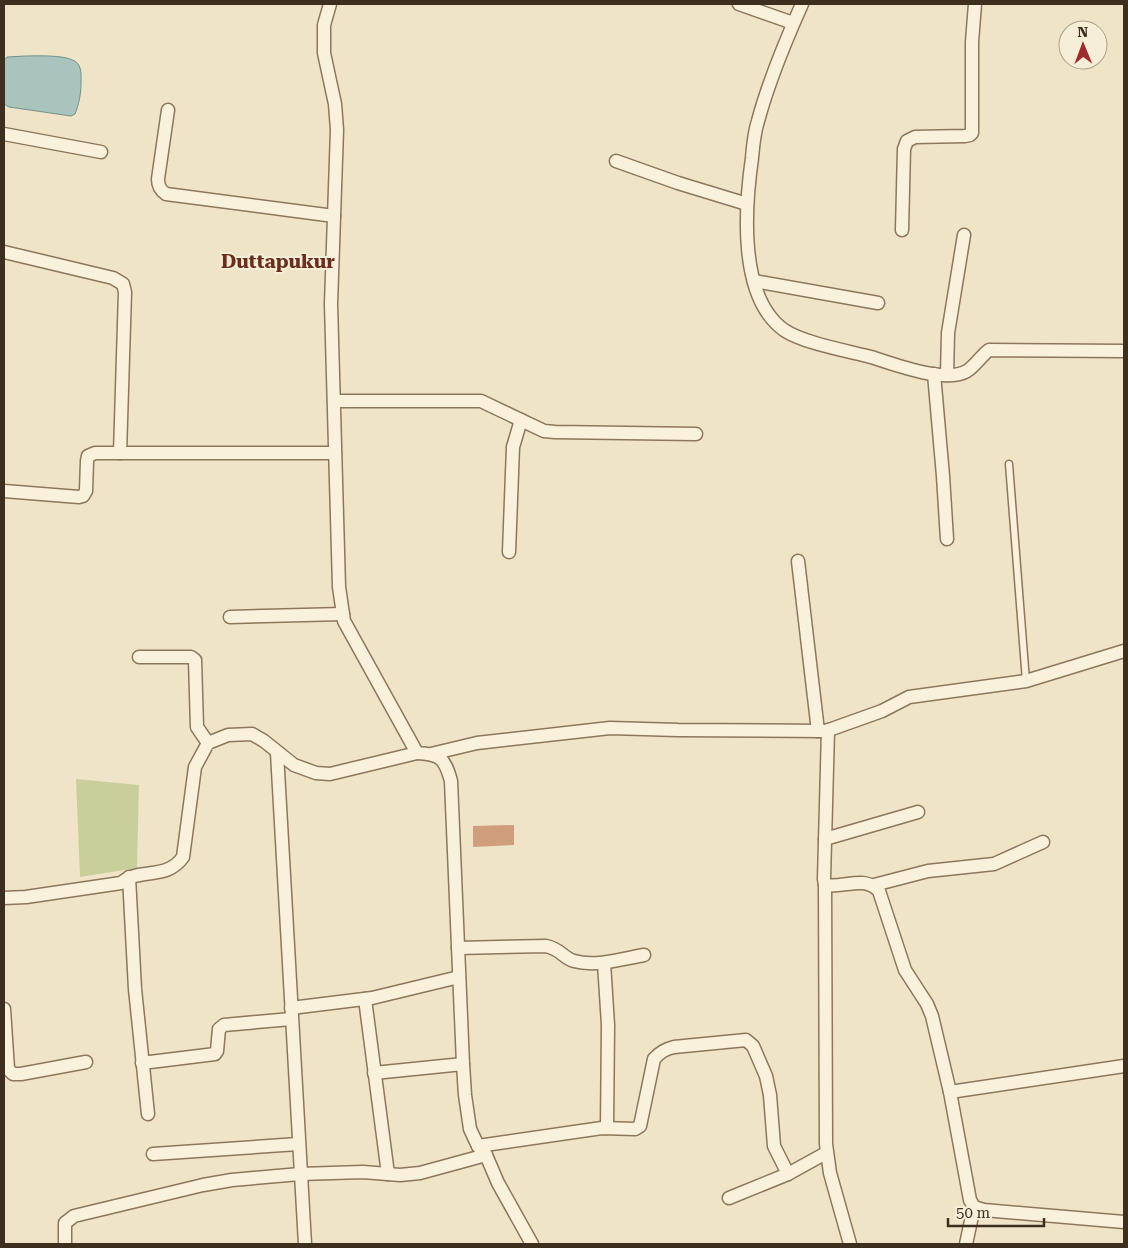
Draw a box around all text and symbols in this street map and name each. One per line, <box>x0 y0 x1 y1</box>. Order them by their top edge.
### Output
north arrow <box>1058 20 1108 70</box>
text: N <box>1077 24 1089 40</box>
district label: Duttapukur <box>221 250 335 273</box>
scale bar <box>948 1196 1044 1228</box>
text: 50 m <box>956 1204 991 1222</box>

